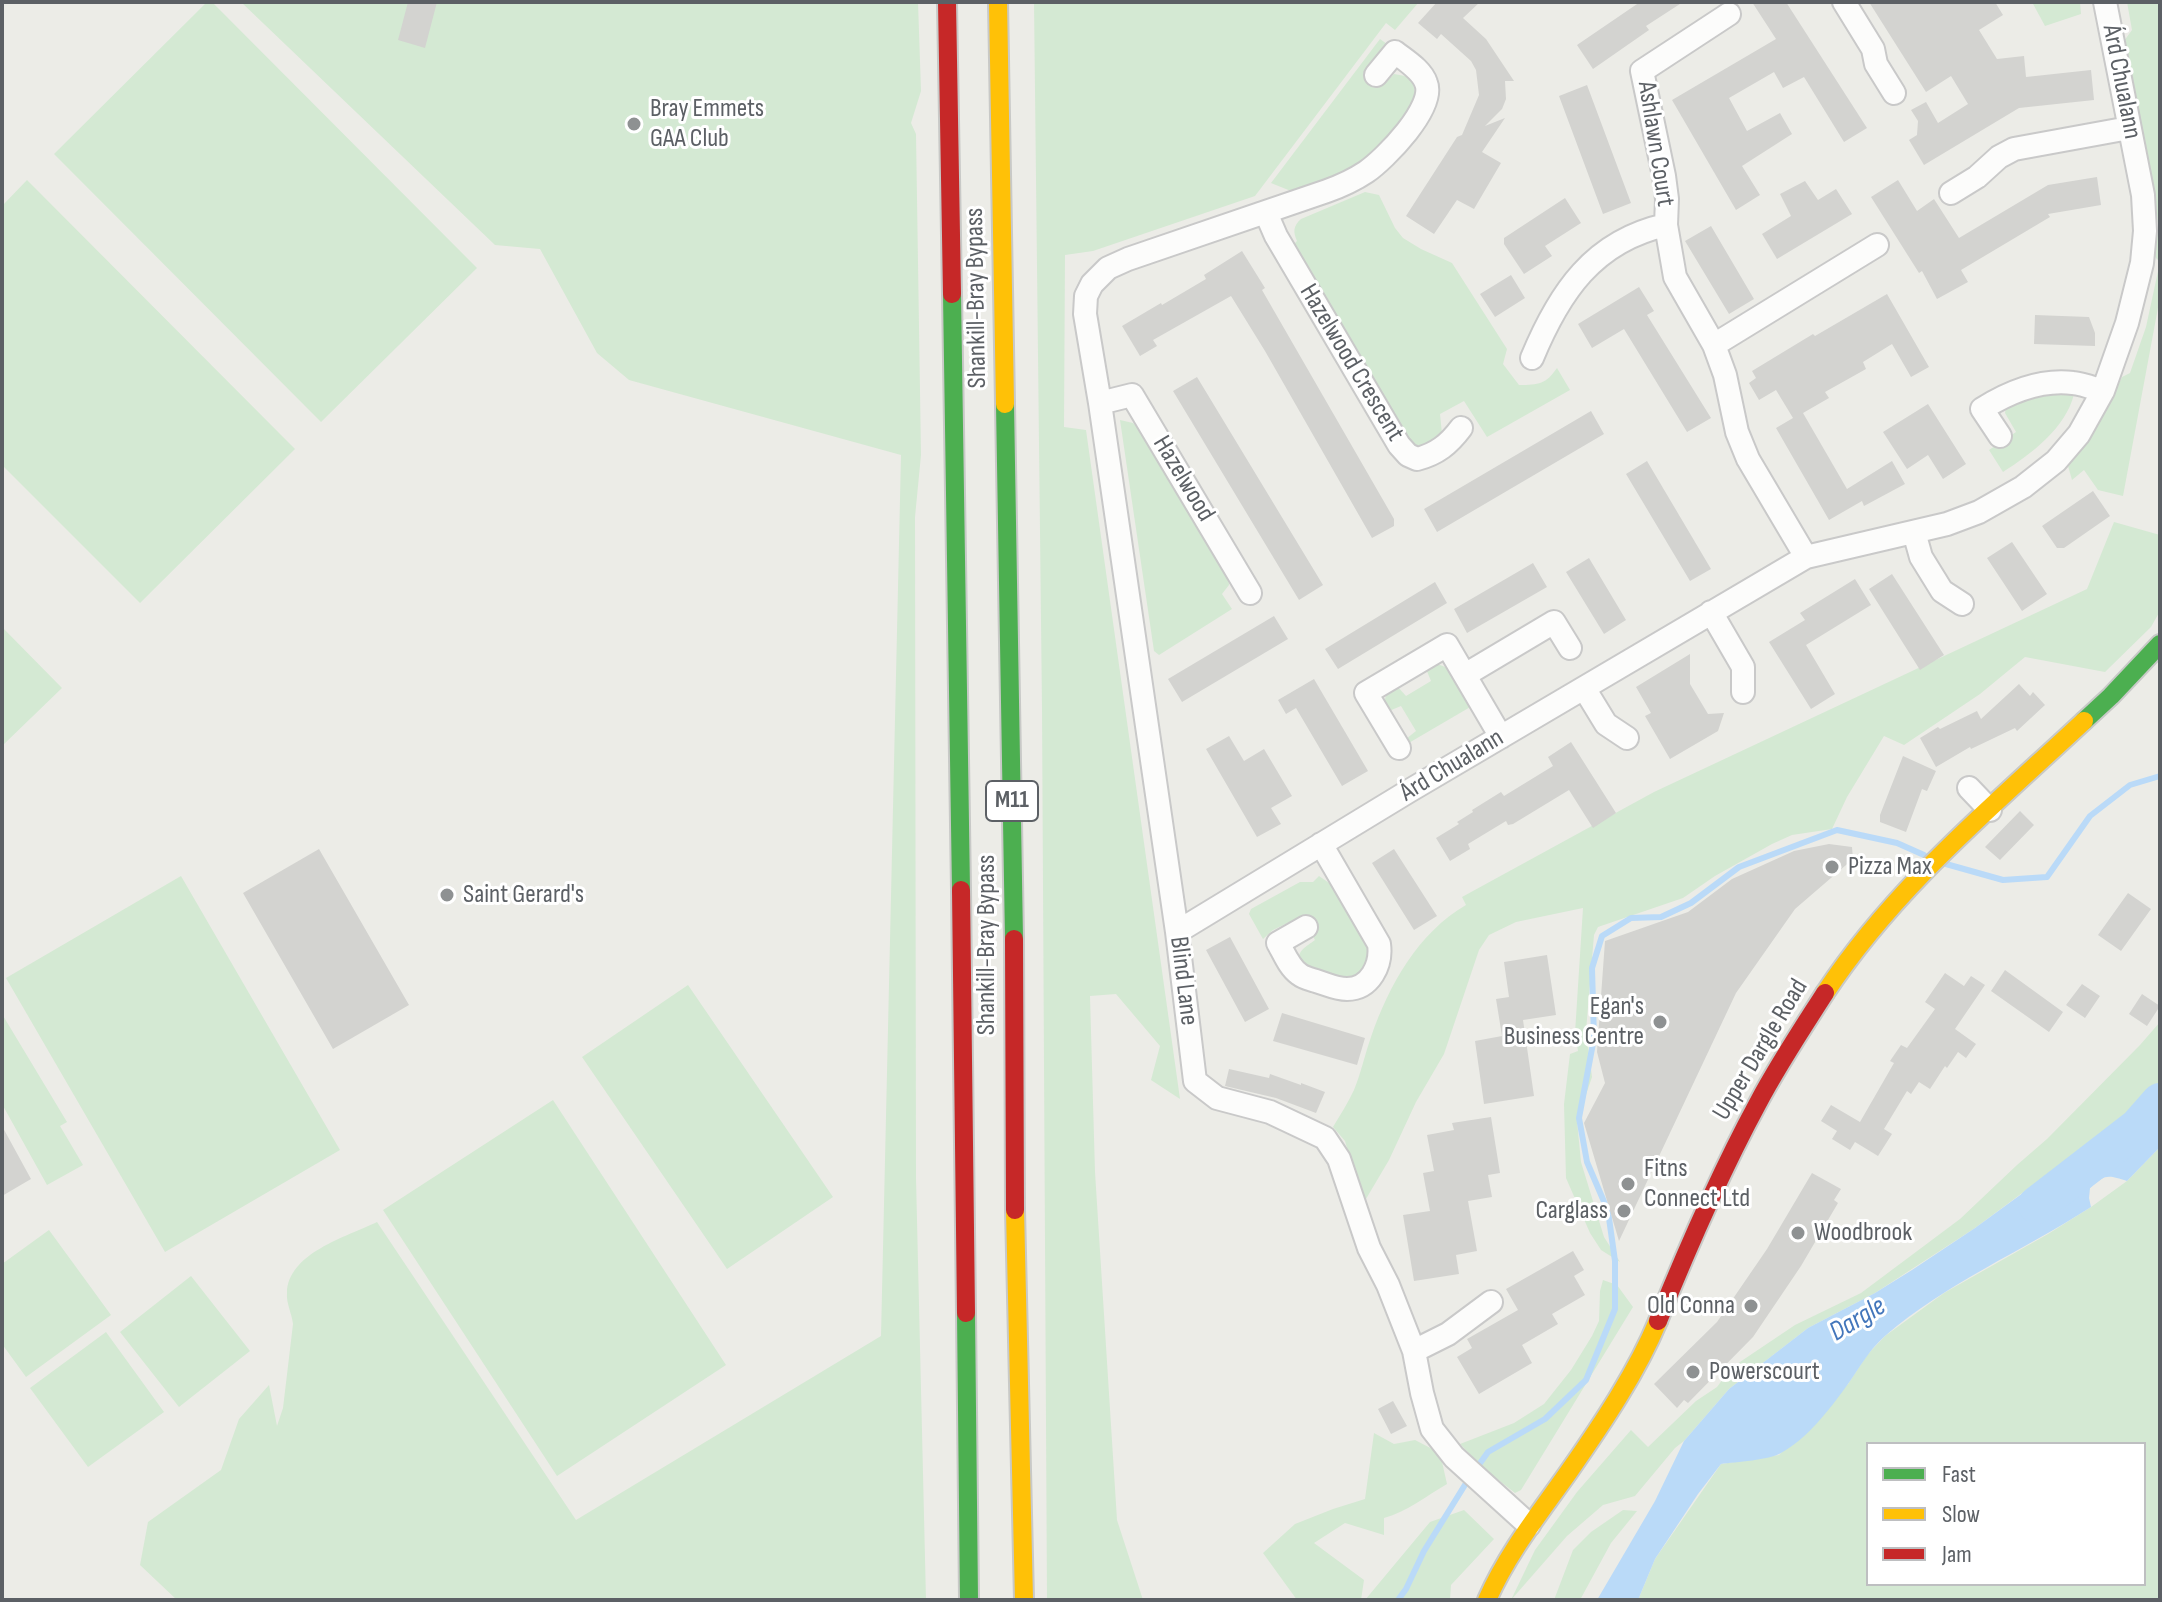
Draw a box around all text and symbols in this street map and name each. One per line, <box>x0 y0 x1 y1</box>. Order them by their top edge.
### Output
street label: Árd Chualann <box>2095 22 2147 142</box>
street label: Ashlawn Court <box>1630 79 1680 209</box>
place label: Bray Emmets GAA Club <box>650 93 764 154</box>
marker: Bray Emmets GAA Club <box>625 115 643 133</box>
street label: Shankill-Bray Bypass <box>960 207 994 389</box>
street label: Hazelwood Crescent <box>1292 279 1410 447</box>
street label: Hazelwood <box>1145 431 1221 527</box>
street label: Árd Chualann <box>1395 723 1509 809</box>
road number: M11 <box>986 781 1038 821</box>
place label: Pizza Max <box>1848 851 1932 883</box>
street label: Shankill-Bray Bypass <box>971 855 1003 1035</box>
marker: Pizza Max <box>1823 858 1841 876</box>
place label: Saint Gerard's <box>463 879 584 911</box>
marker: Saint Gerard's <box>438 886 456 904</box>
street label: Blind Lane <box>1162 935 1204 1027</box>
street label: Upper Dargle Road <box>1707 974 1815 1126</box>
place label: Egan's Business Centre <box>1504 991 1644 1052</box>
marker: Egan's Business Centre <box>1651 1013 1669 1031</box>
place label: Fitns Connect Ltd <box>1644 1153 1750 1214</box>
marker: Fitns Connect Ltd <box>1619 1175 1637 1193</box>
place label: Carglass <box>1535 1195 1608 1227</box>
marker: Carglass <box>1615 1202 1633 1220</box>
place label: Woodbrook <box>1814 1217 1912 1249</box>
marker: Woodbrook <box>1789 1224 1807 1242</box>
place label: Old Conna <box>1647 1290 1735 1322</box>
water label: Dargle <box>1824 1290 1892 1350</box>
marker: Old Conna <box>1742 1297 1760 1315</box>
place label: Powerscourt <box>1709 1356 1820 1388</box>
marker: Powerscourt <box>1684 1363 1702 1381</box>
legend <box>1866 1442 2146 1586</box>
text: Fast <box>1942 1460 1976 1489</box>
text: Slow <box>1942 1500 1980 1529</box>
text: Jam <box>1942 1540 1972 1569</box>

